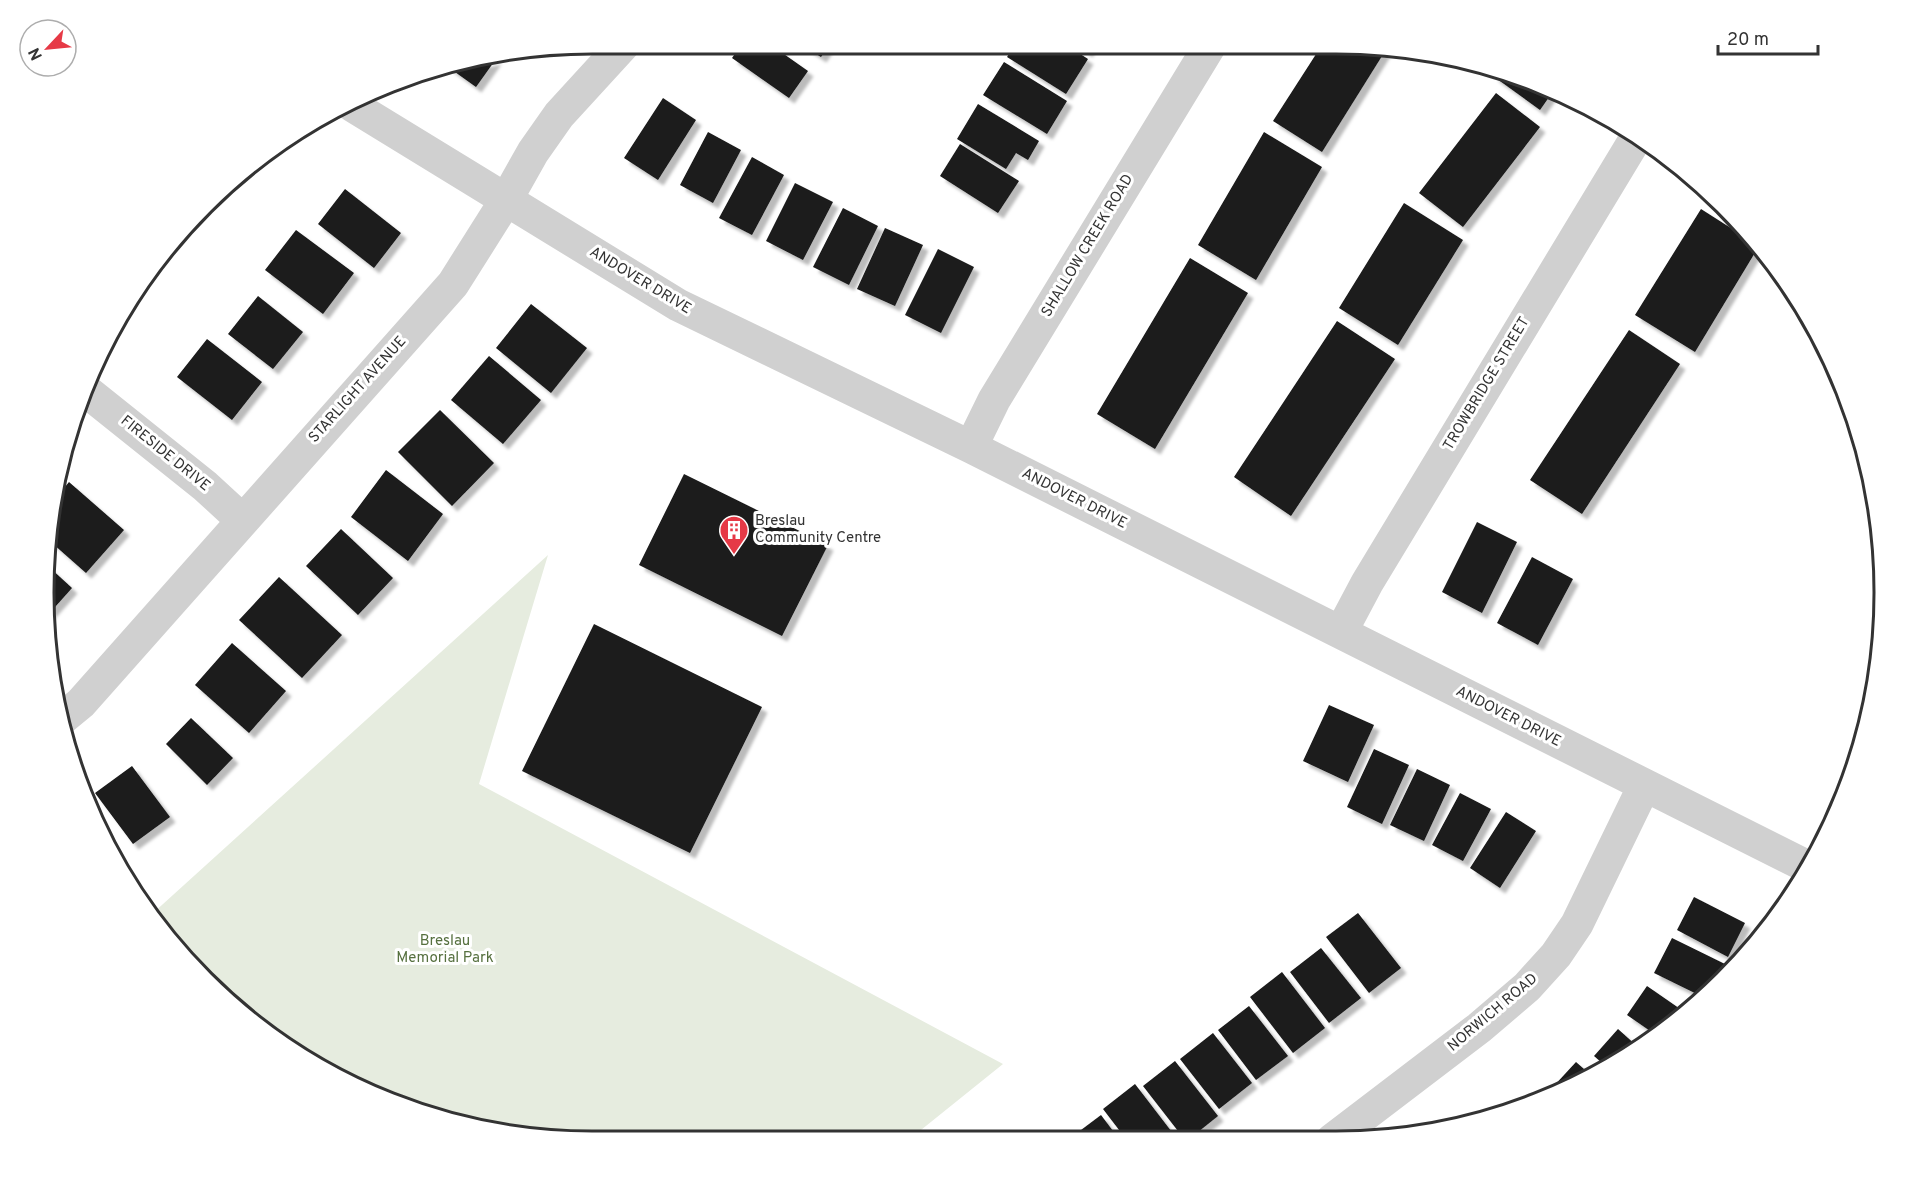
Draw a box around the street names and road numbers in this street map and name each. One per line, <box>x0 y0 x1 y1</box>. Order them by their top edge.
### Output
street label: SHALLOW CREEK ROAD <box>1038 171 1138 321</box>
street label: ANDOVER DRIVE <box>586 243 694 319</box>
street label: TROWBRIDGE STREET <box>1440 314 1534 454</box>
street label: STARLIGHT AVENUE <box>305 333 411 447</box>
street label: FIRESIDE DRIVE <box>116 412 214 496</box>
street label: ANDOVER DRIVE <box>1018 464 1130 534</box>
street label: ANDOVER DRIVE <box>1452 682 1564 752</box>
street label: NORWICH ROAD <box>1444 970 1542 1056</box>

